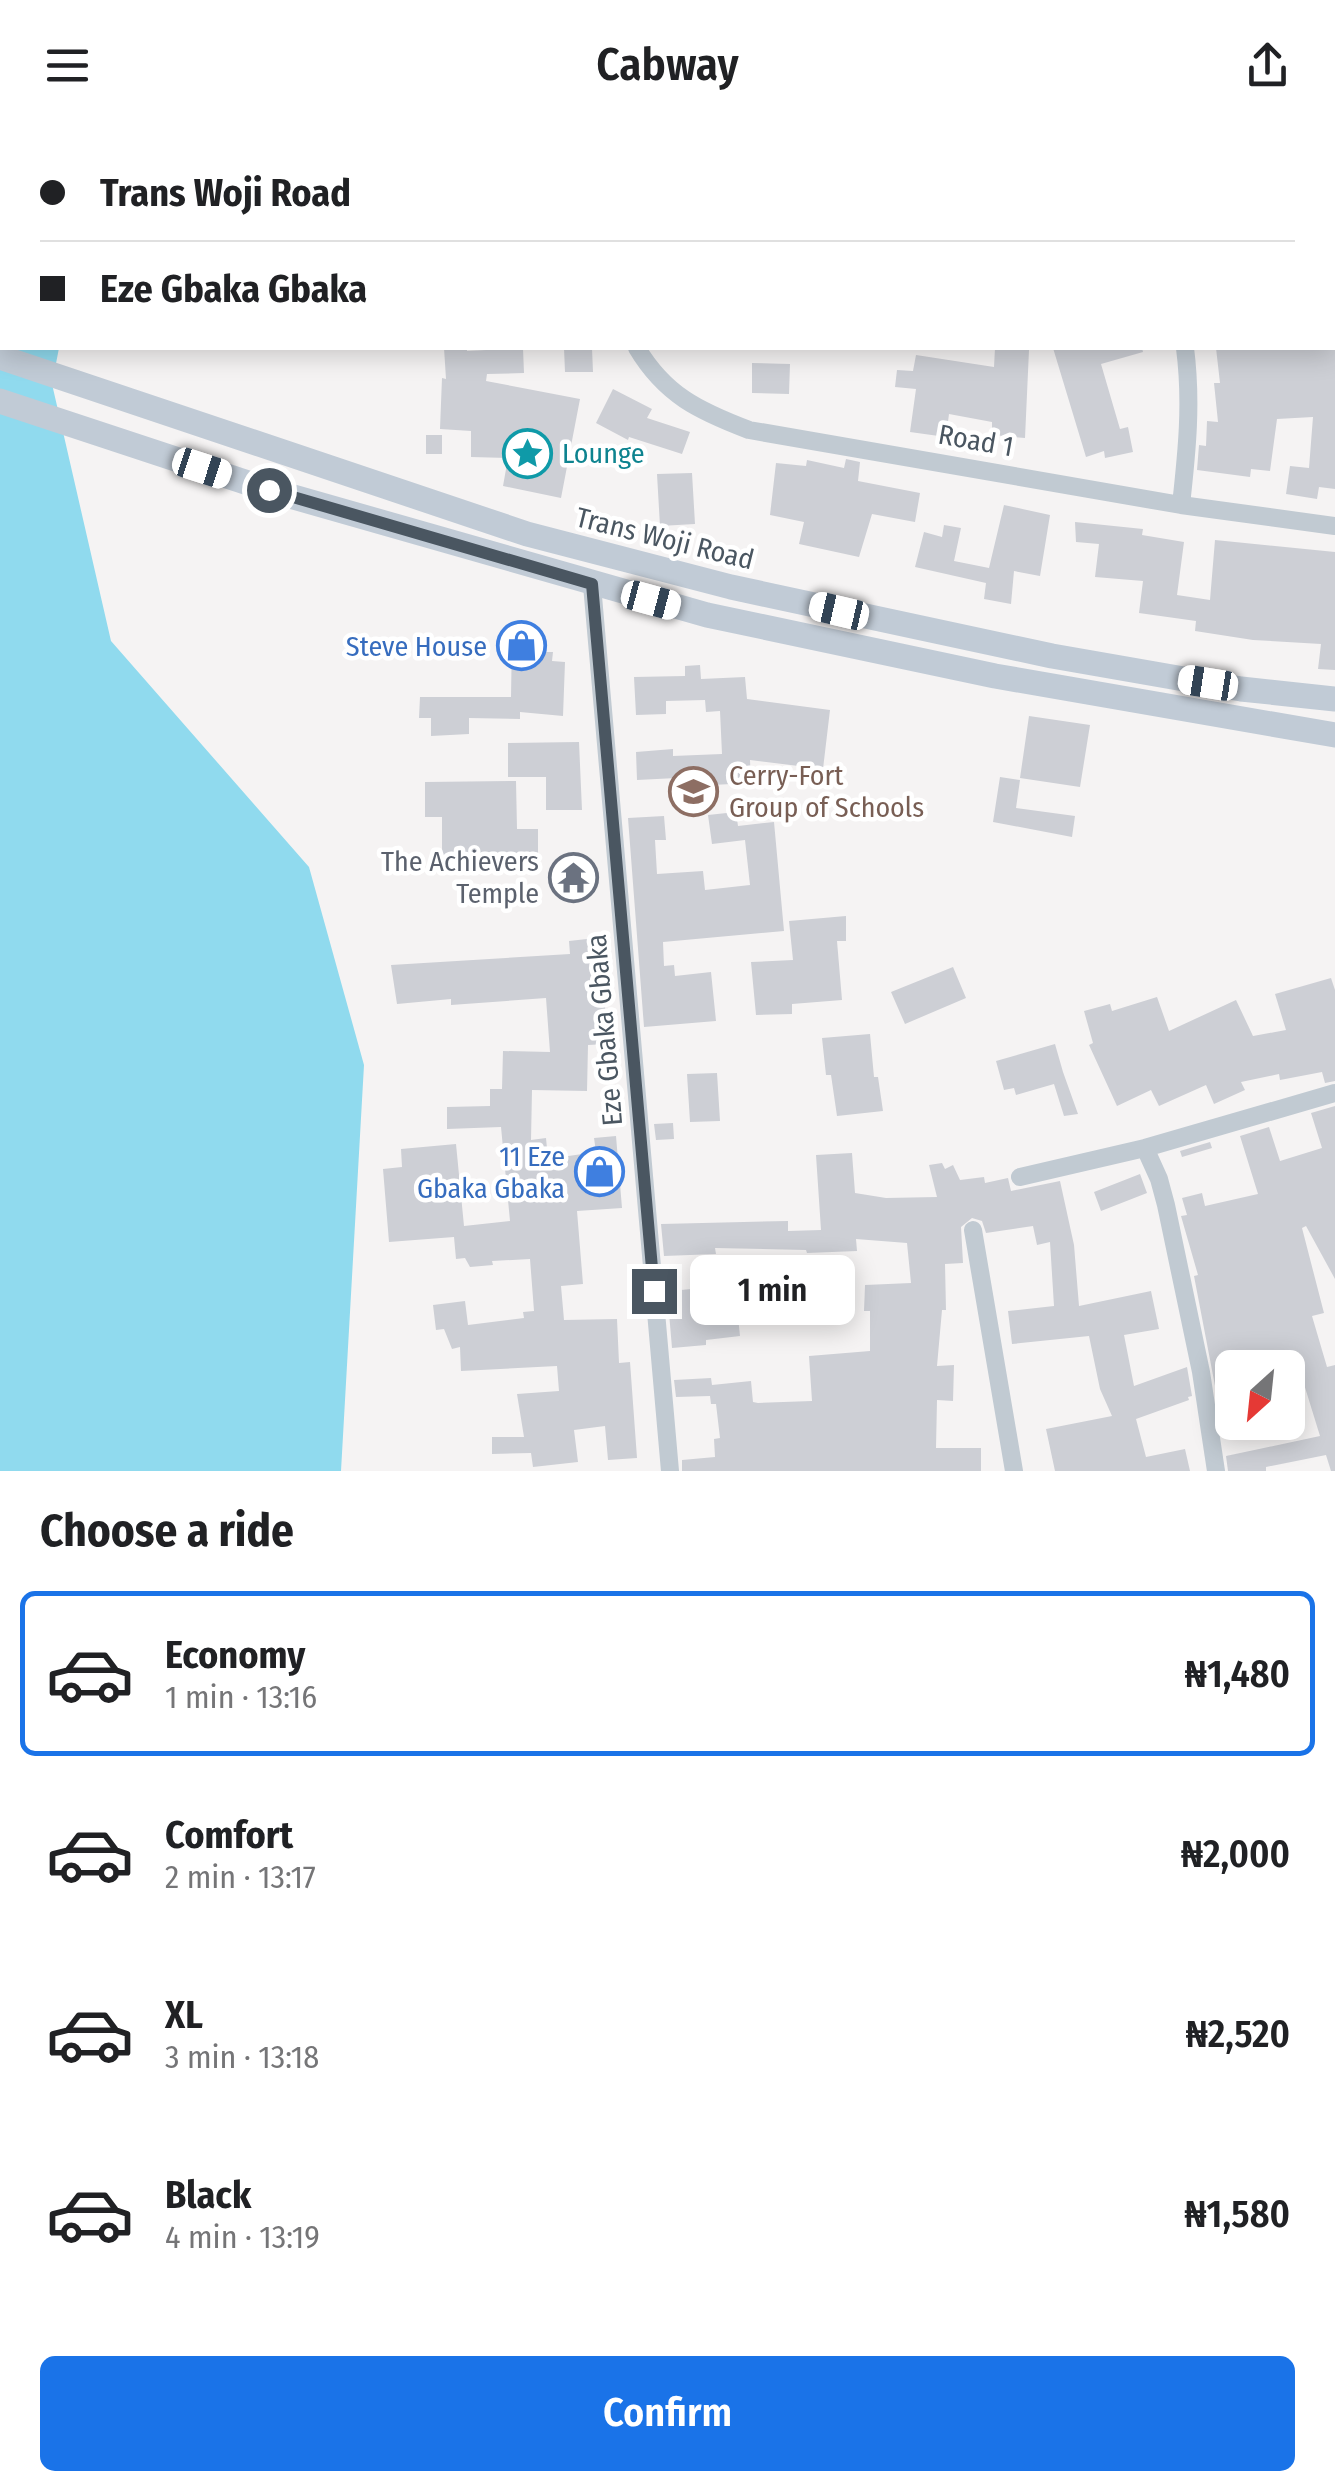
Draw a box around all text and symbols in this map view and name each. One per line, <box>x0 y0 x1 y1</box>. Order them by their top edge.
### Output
icon: menu <box>40 38 95 93</box>
text: Cabway <box>596 38 739 92</box>
icon: share <box>1240 38 1295 93</box>
text: Trans Woji Road <box>100 170 351 216</box>
text: Eze Gbaka Gbaka <box>100 266 367 312</box>
street label: Road 1 <box>936 418 1016 463</box>
place icon: Lounge <box>501 427 553 479</box>
place label: Lounge <box>562 437 644 470</box>
car <box>169 444 235 492</box>
route start <box>247 468 292 513</box>
street label: Trans Woji Road <box>572 500 757 577</box>
car <box>618 578 684 622</box>
car <box>806 590 872 632</box>
shop icon: Steve House <box>496 620 548 672</box>
place label: Steve House <box>346 630 487 663</box>
car <box>1176 663 1240 703</box>
place label: Cerry-Fort Group of Schools <box>729 759 924 824</box>
school or university icon: Cerry-Fort Group of Schools <box>668 765 720 817</box>
place label: The Achievers Temple <box>381 845 539 910</box>
temple icon: The Achievers Temple <box>548 851 600 903</box>
street label: Eze Gbaka Gbaka <box>580 933 629 1127</box>
place label: 11 Eze Gbaka Gbaka <box>417 1140 565 1205</box>
shop icon: 11 Eze Gbaka Gbaka <box>574 1146 626 1198</box>
callout: 1 min <box>689 1256 854 1326</box>
route end <box>632 1269 677 1314</box>
text: 1 min <box>738 1271 807 1309</box>
north arrow <box>1215 1350 1305 1440</box>
map controls <box>1215 1350 1305 1440</box>
text: Choose a ride <box>40 1504 294 1558</box>
icon: car <box>45 1629 135 1719</box>
text: Economy <box>165 1632 305 1678</box>
text: ₦1,480 <box>1185 1651 1290 1697</box>
text: 1 min · 13:16 <box>165 1678 317 1716</box>
icon: car <box>45 1809 135 1899</box>
text: Comfort <box>165 1812 293 1858</box>
text: ₦2,000 <box>1181 1831 1290 1877</box>
text: 2 min · 13:17 <box>165 1858 316 1896</box>
icon: car <box>45 1989 135 2079</box>
text: XL <box>165 1992 203 2038</box>
text: ₦2,520 <box>1185 2011 1290 2057</box>
text: 3 min · 13:18 <box>165 2038 319 2076</box>
icon: car <box>45 2169 135 2259</box>
text: Black <box>165 2172 251 2218</box>
text: ₦1,580 <box>1184 2191 1290 2237</box>
text: 4 min · 13:19 <box>165 2218 320 2256</box>
button: Confirm <box>40 2356 1295 2471</box>

